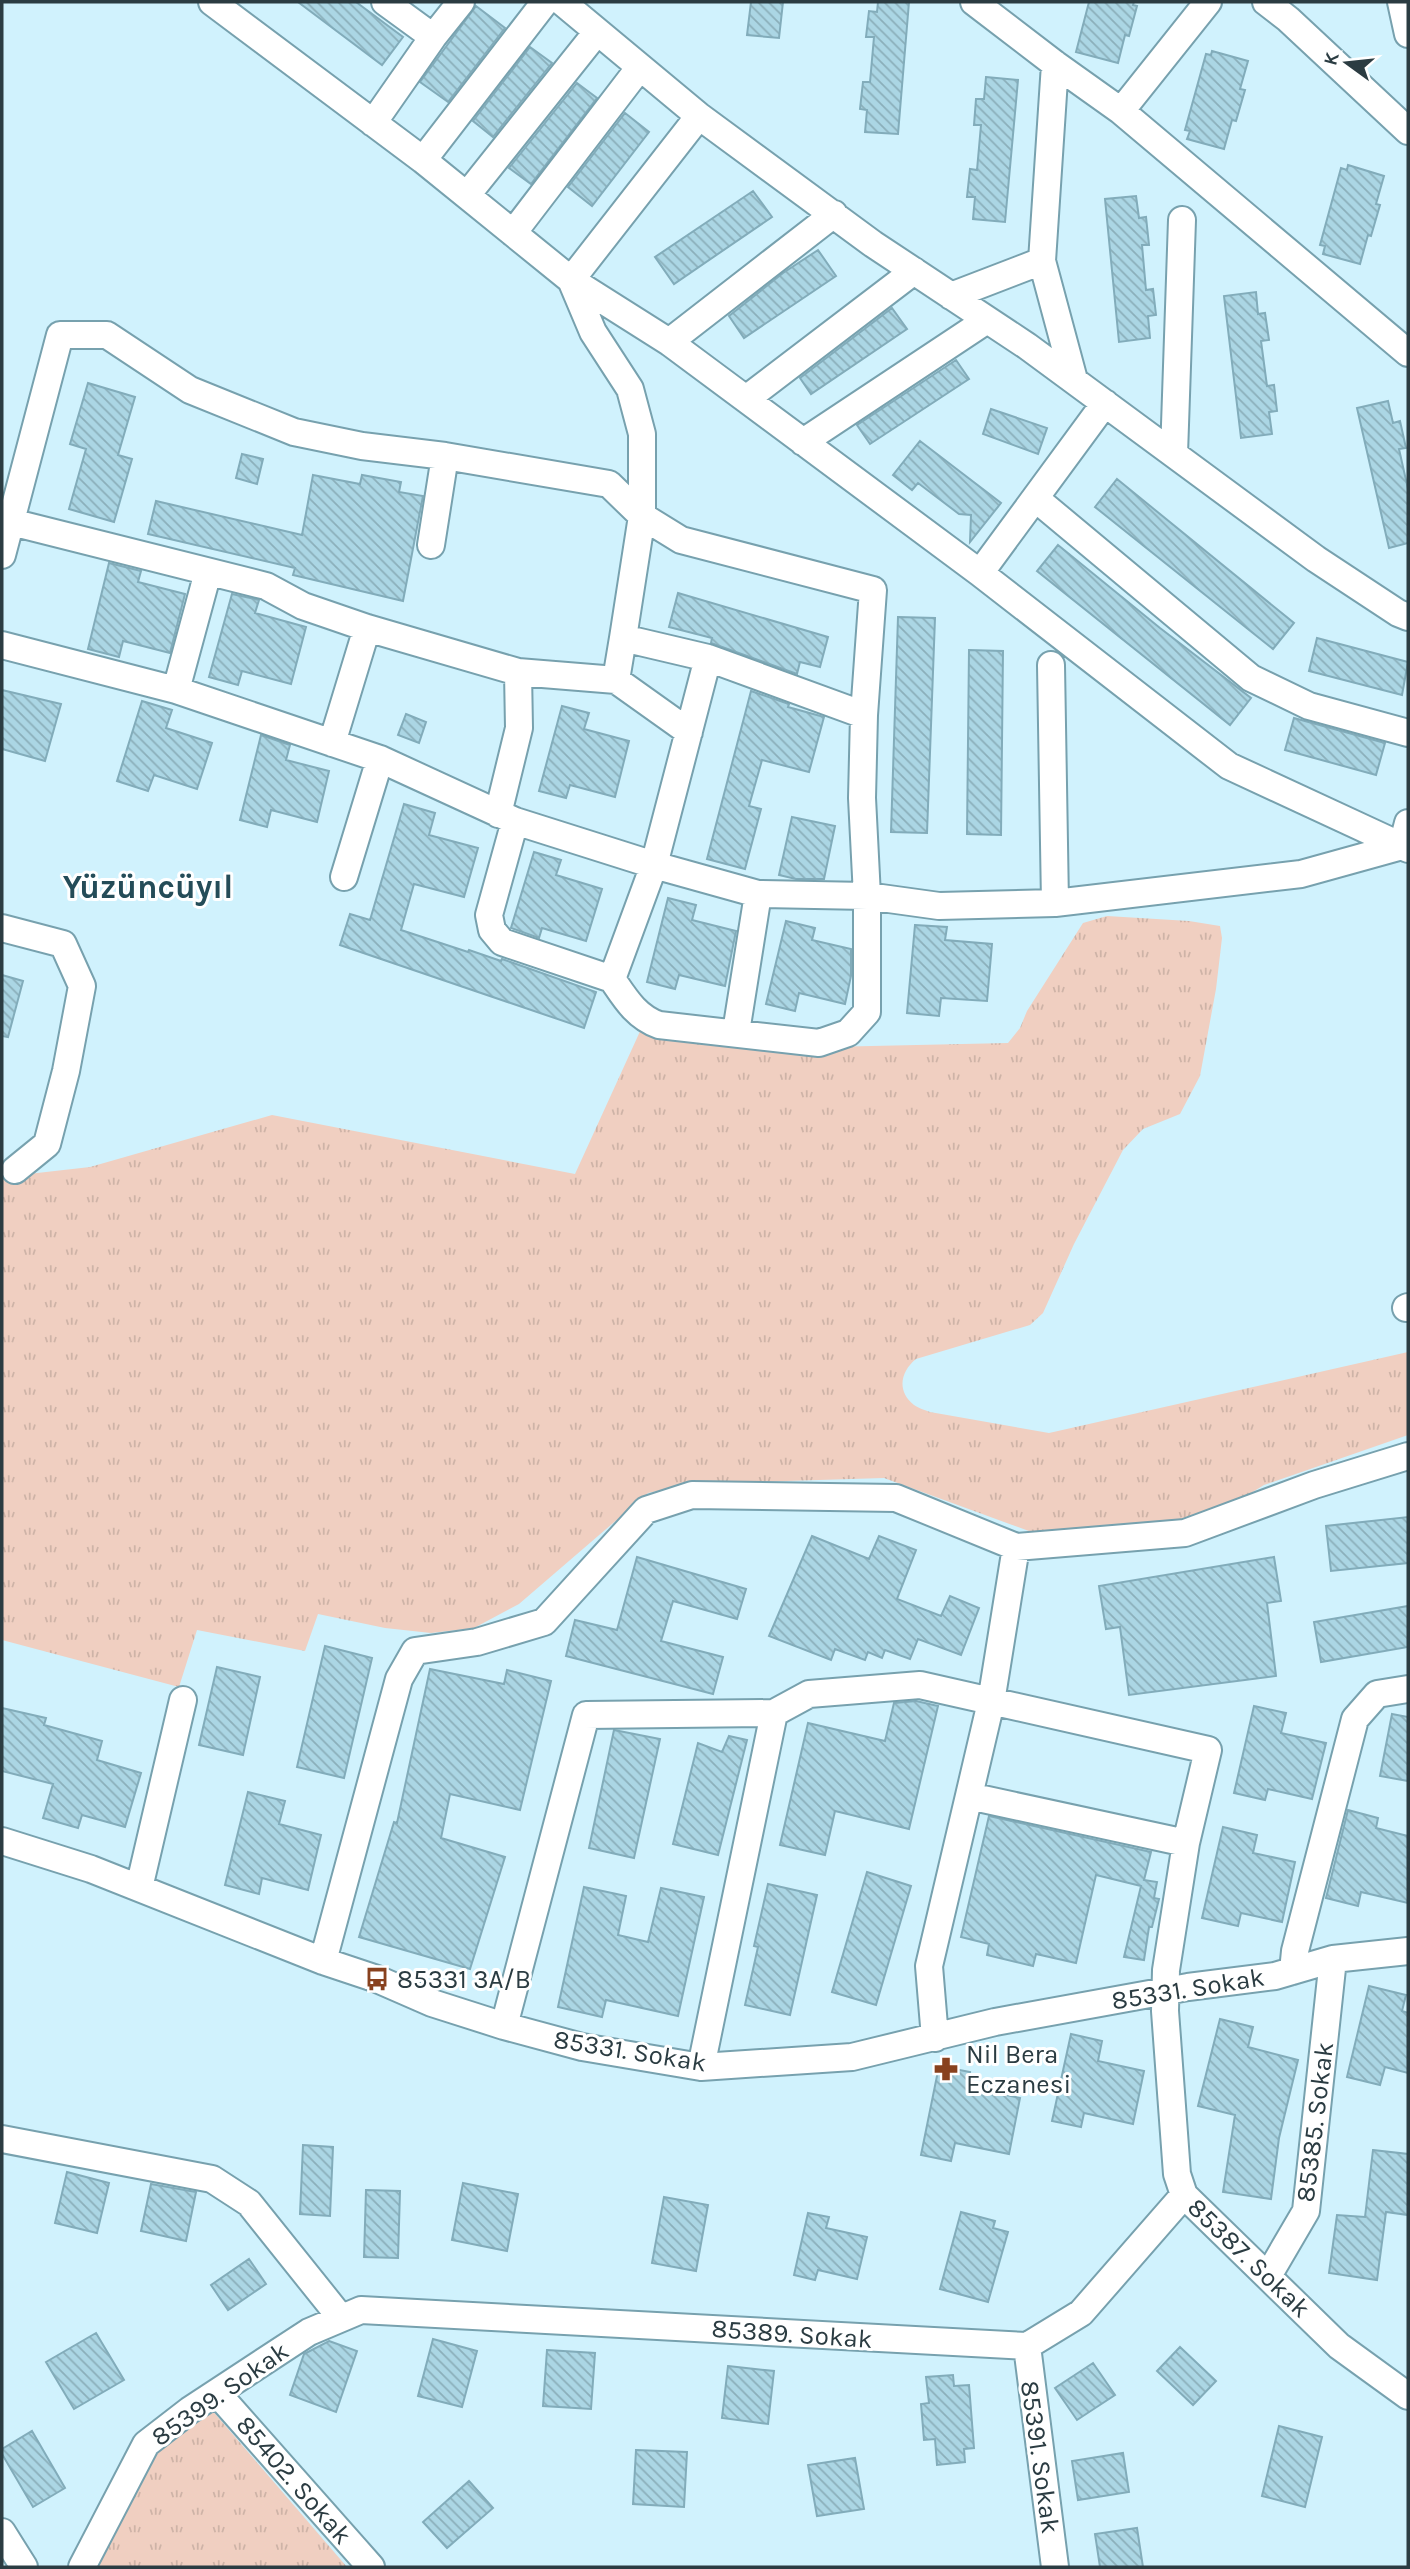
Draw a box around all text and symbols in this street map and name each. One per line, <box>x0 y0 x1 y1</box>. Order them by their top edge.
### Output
north arrow <box>1312 28 1382 98</box>
text: K <box>1319 49 1344 68</box>
district label: Yüzüncüyıl <box>63 868 233 906</box>
street label: 85331. Sokak <box>1109 1962 1267 2016</box>
place label: 85331 3A/B <box>397 1964 531 1995</box>
bus stop icon: 85331 3A/B <box>363 1965 391 1993</box>
street label: 85331. Sokak <box>551 2024 709 2078</box>
place label: Nil Bera Eczanesi <box>966 2039 1071 2100</box>
street label: 85385. Sokak <box>1290 2040 1340 2204</box>
pharmacy icon: Nil Bera Eczanesi <box>932 2055 960 2083</box>
street label: 85387. Sokak <box>1181 2192 1317 2324</box>
street label: 85389. Sokak <box>710 2313 874 2355</box>
street label: 85399. Sokak <box>145 2335 295 2453</box>
street label: 85391. Sokak <box>1014 2379 1066 2535</box>
street label: 85402. Sokak <box>230 2409 358 2551</box>

